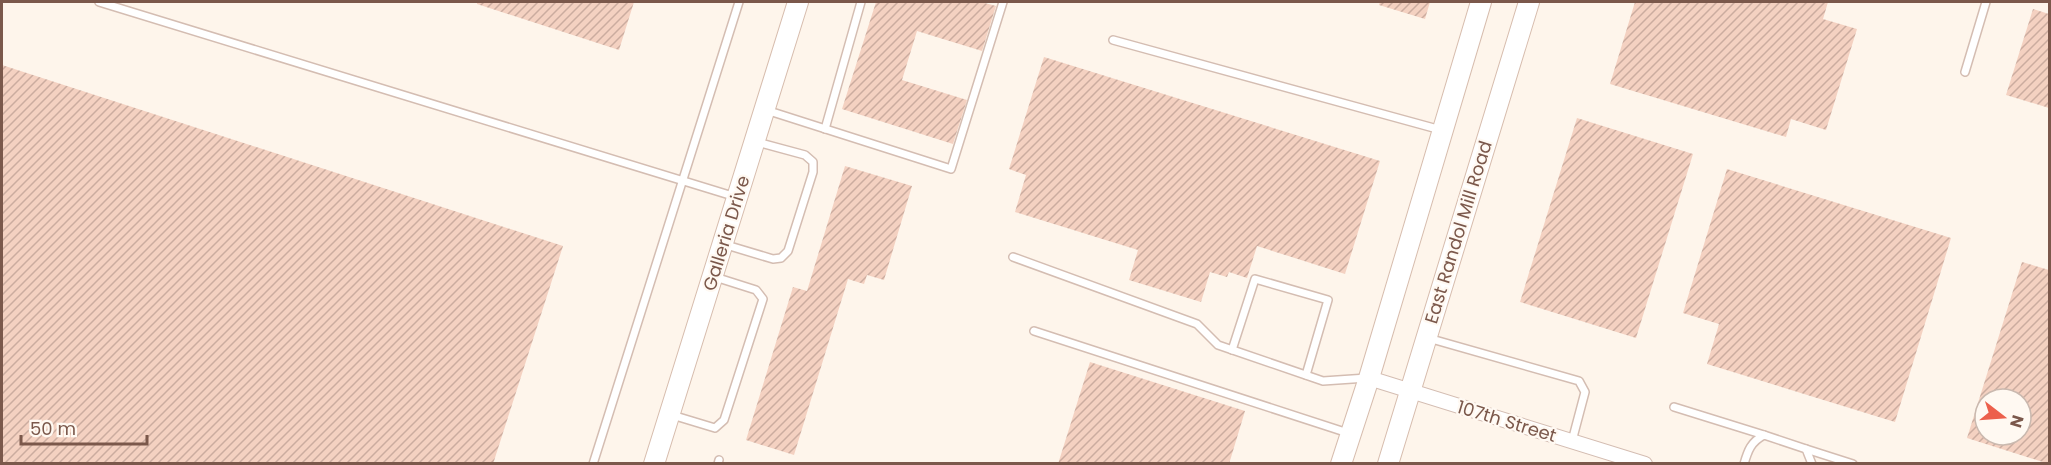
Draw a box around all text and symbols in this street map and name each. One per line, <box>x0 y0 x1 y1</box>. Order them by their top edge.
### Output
street label: East Randol Mill Road <box>1418 137 1498 327</box>
street label: Galleria Drive <box>697 172 755 294</box>
north arrow <box>1973 387 2033 447</box>
street label: 107th Street <box>1454 394 1560 448</box>
scale bar <box>21 408 147 446</box>
text: N <box>2004 412 2030 430</box>
text: 50 m <box>30 416 76 441</box>

